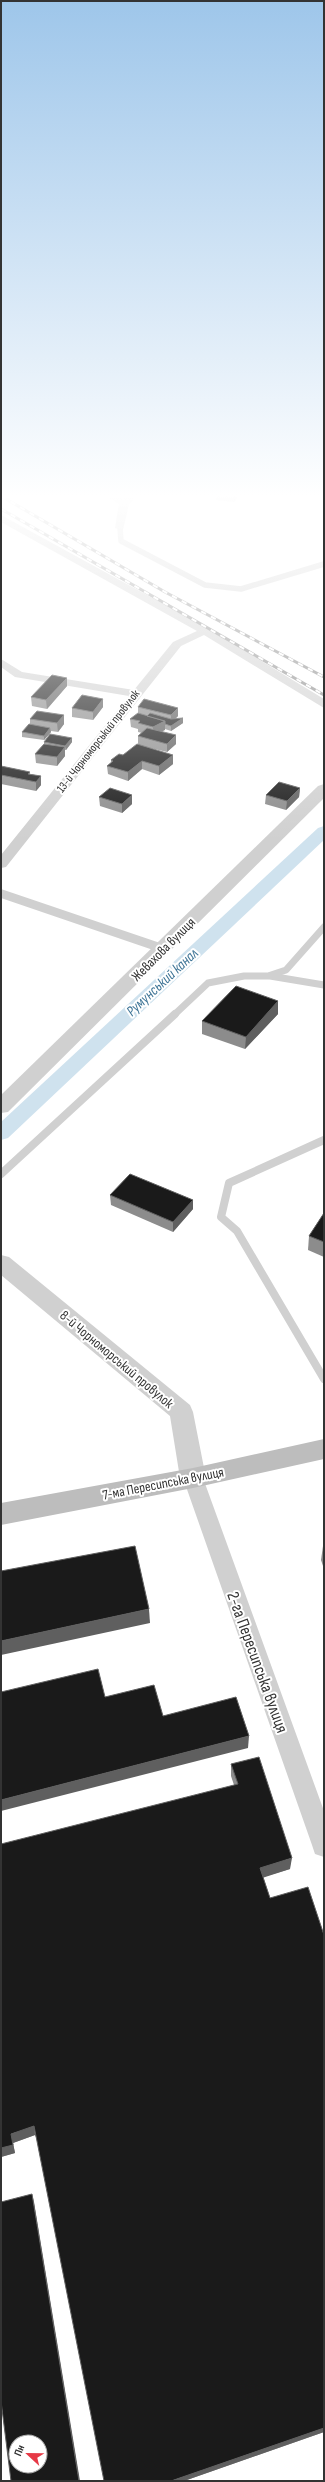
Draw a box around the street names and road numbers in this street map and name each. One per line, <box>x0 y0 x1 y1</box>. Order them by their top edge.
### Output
street label: 13-й Чорноморський провулок <box>54 686 144 796</box>
street label: Жевахова вулиця <box>128 914 199 985</box>
street label: 8-й Чорноморський провулок <box>56 1307 177 1412</box>
street label: 7-ма Пересипська вулиця <box>101 1463 225 1504</box>
street label: 2-га Пересипська вулиця <box>222 1589 292 1736</box>

